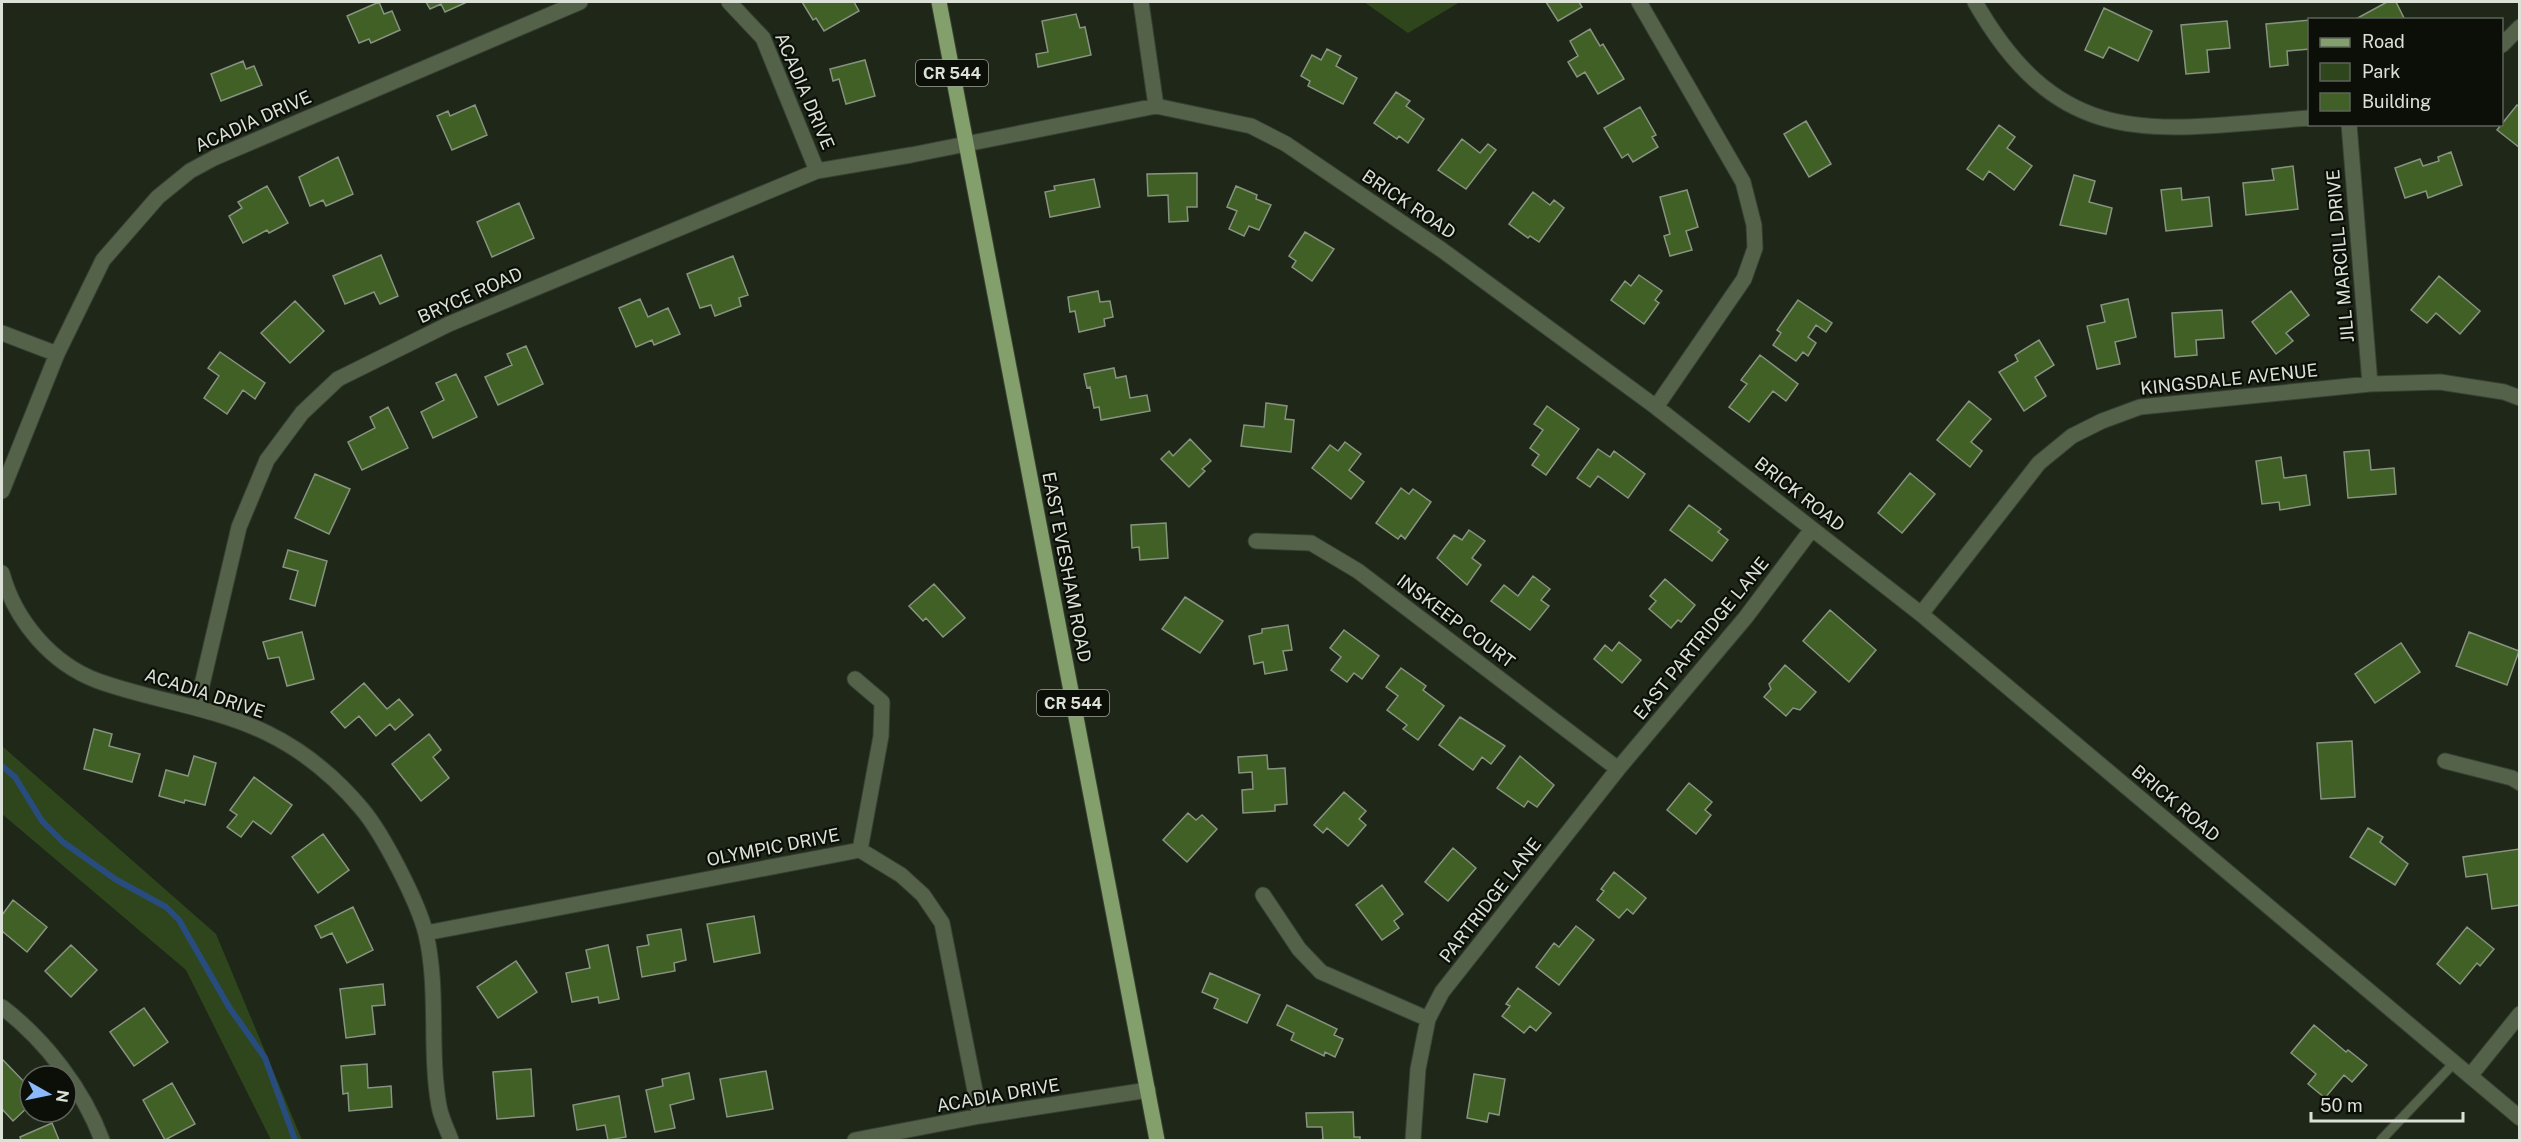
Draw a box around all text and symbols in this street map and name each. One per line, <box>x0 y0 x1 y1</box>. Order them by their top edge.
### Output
legend <box>2308 18 2503 126</box>
street label: ACADIA DRIVE <box>771 29 839 153</box>
text: Road <box>2362 31 2405 52</box>
road number: CR 544 <box>916 60 988 86</box>
text: Park <box>2362 61 2400 82</box>
street label: ACADIA DRIVE <box>192 86 314 156</box>
text: Building <box>2362 91 2431 112</box>
street label: BRICK ROAD <box>1358 165 1460 243</box>
street label: JILL MARCILL DRIVE <box>2322 169 2358 343</box>
street label: BRYCE ROAD <box>414 263 526 327</box>
street label: KINGSDALE AVENUE <box>2139 359 2319 399</box>
street label: BRICK ROAD <box>1751 452 1849 536</box>
street label: EAST EVESHAM ROAD <box>1038 470 1096 664</box>
street label: EAST PARTRIDGE LANE <box>1629 553 1773 723</box>
street label: INSKEEP COURT <box>1393 570 1519 672</box>
street label: ACADIA DRIVE <box>142 664 268 722</box>
road number: CR 544 <box>1037 690 1109 716</box>
street label: BRICK ROAD <box>2128 760 2224 846</box>
street label: OLYMPIC DRIVE <box>705 824 841 870</box>
street label: PARTRIDGE LANE <box>1435 833 1545 967</box>
north arrow <box>18 1064 78 1124</box>
street label: ACADIA DRIVE <box>935 1074 1061 1116</box>
scale bar <box>2311 1085 2462 1123</box>
text: N <box>52 1089 73 1104</box>
text: 50 m <box>2320 1095 2363 1116</box>

